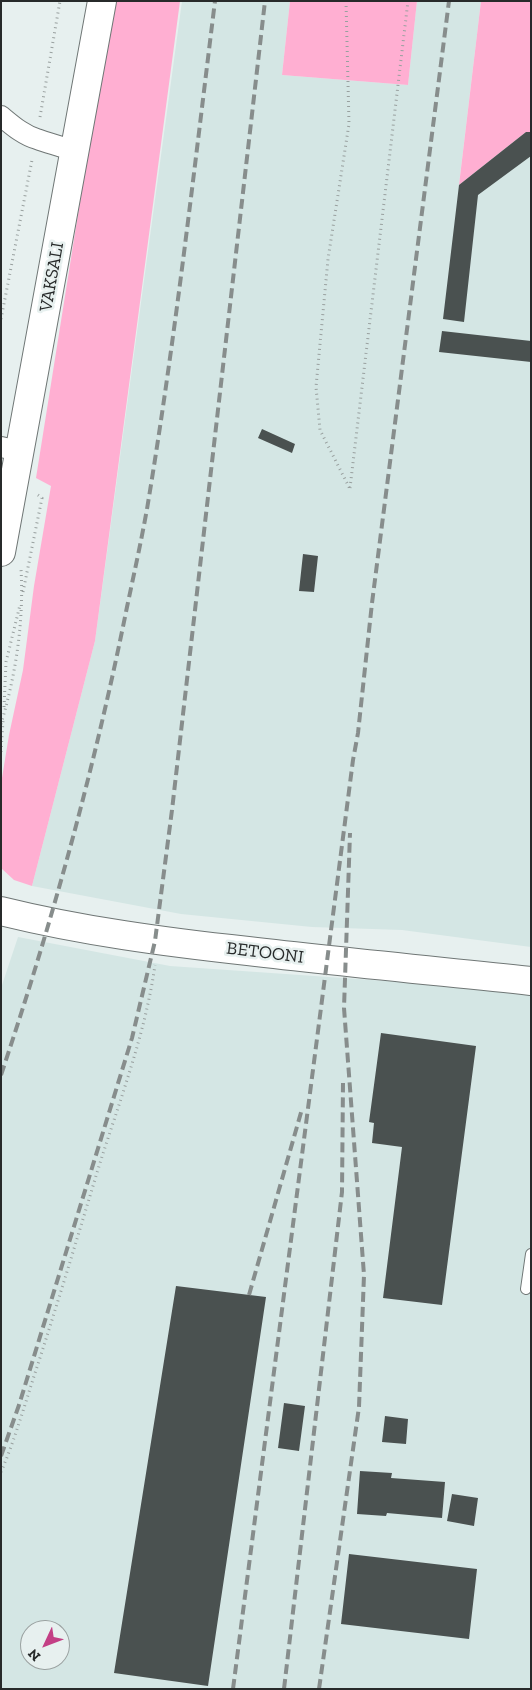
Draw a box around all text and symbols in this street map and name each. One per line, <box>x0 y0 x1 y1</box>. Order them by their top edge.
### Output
street label: VAKSALI <box>35 241 69 313</box>
street label: BETOONI <box>225 938 305 968</box>
north arrow <box>20 1620 70 1670</box>
text: N <box>25 1645 44 1665</box>

